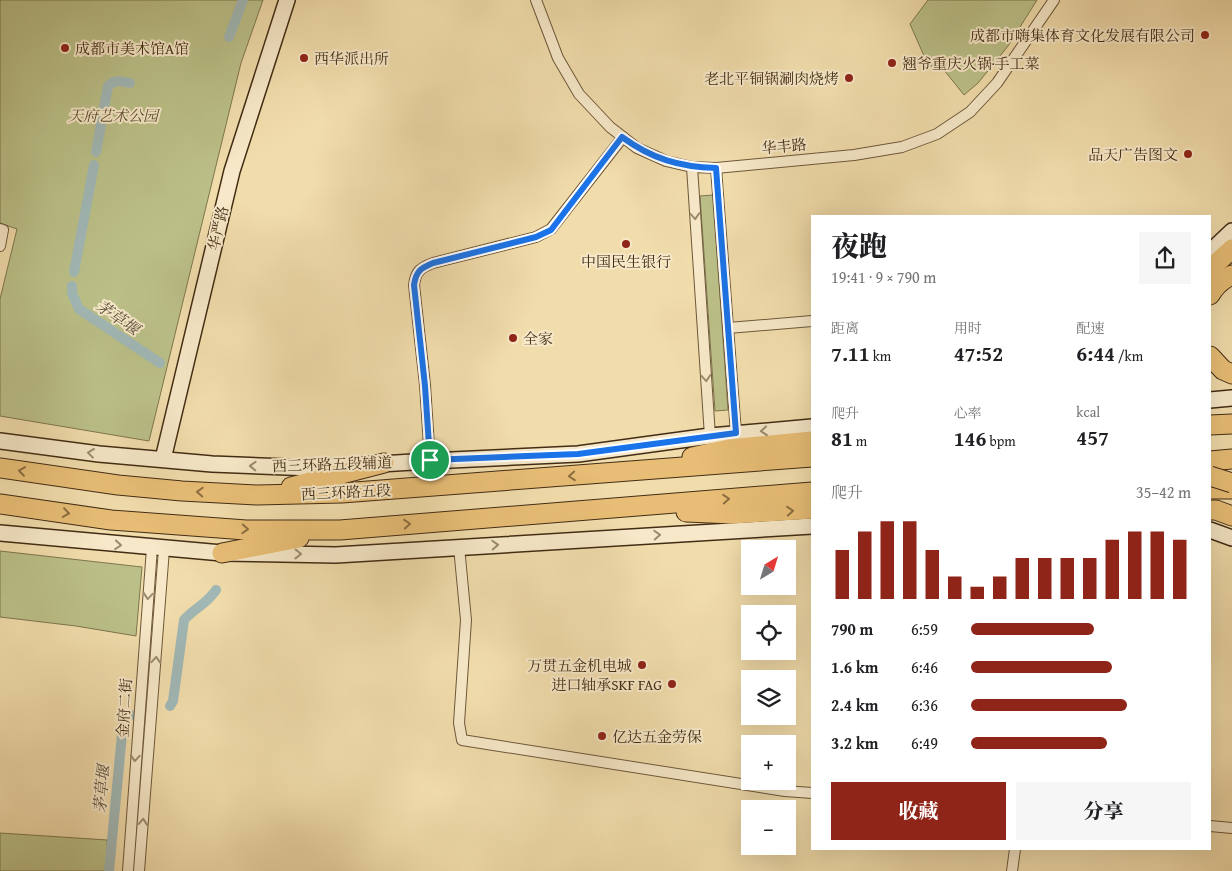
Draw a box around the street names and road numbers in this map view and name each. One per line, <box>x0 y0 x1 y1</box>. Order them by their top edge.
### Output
street label: 华丰路 <box>761 134 807 158</box>
street label: 华严路 <box>203 204 233 252</box>
street label: 西三环路五段辅道 <box>272 451 392 477</box>
street label: 西三环路五段 <box>301 479 391 505</box>
street label: 金府二街 <box>111 677 137 739</box>

